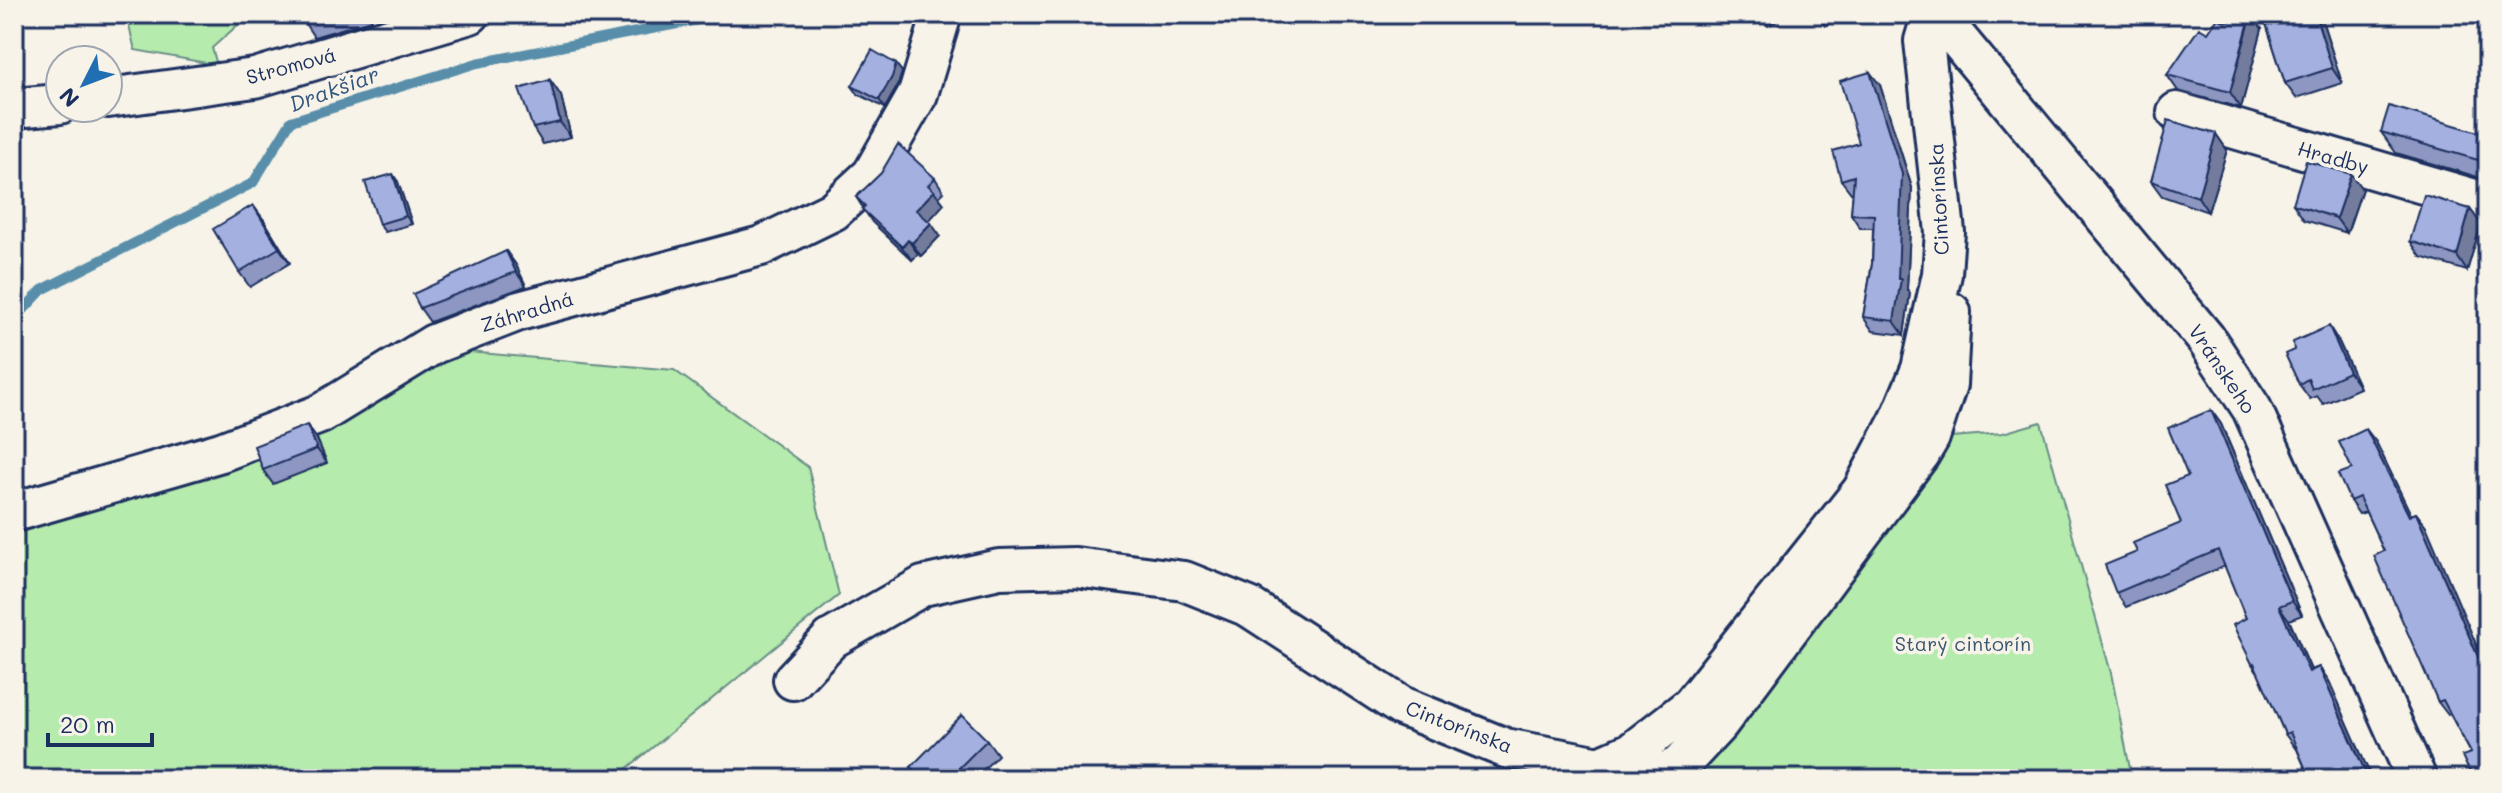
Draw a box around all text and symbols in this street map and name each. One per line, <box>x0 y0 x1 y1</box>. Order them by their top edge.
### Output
street label: Stromová <box>243 41 339 89</box>
north arrow <box>44 44 124 124</box>
water label: Drakšiar <box>285 59 383 118</box>
text: N <box>52 82 85 114</box>
street label: Hradby <box>2295 135 2372 180</box>
street label: Cintorínska <box>1922 142 1954 256</box>
street label: Záhradná <box>477 285 576 337</box>
street label: Vránskeho <box>2183 319 2262 418</box>
park label: Starý cintorín <box>1895 630 2031 656</box>
street label: Cintorínska <box>1402 694 1516 758</box>
scale bar <box>48 697 152 747</box>
text: 20 m <box>60 708 115 739</box>

